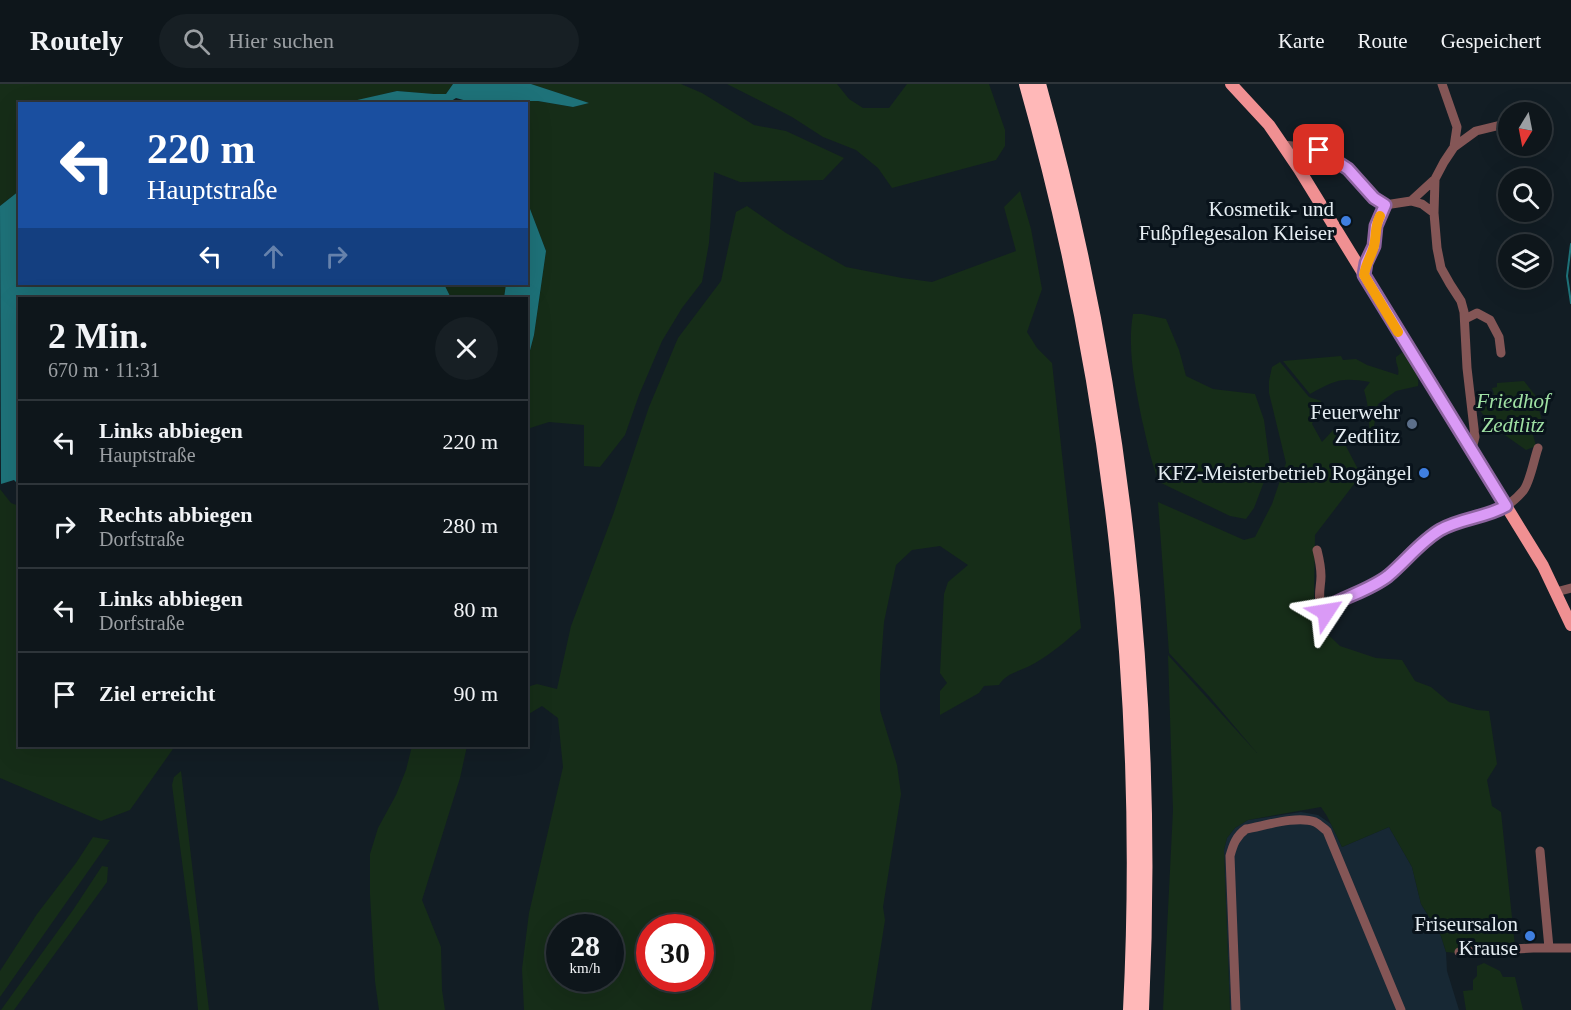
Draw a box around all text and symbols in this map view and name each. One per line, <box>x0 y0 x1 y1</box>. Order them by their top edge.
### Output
search box <box>159 14 579 68</box>
text: Routely <box>30 25 123 56</box>
icon: search <box>180 25 213 58</box>
text: Hier suchen <box>228 28 334 53</box>
text: Karte <box>1278 29 1325 53</box>
text: Route <box>1358 29 1408 53</box>
text: Gespeichert <box>1441 29 1541 53</box>
north arrow <box>1498 102 1552 156</box>
map controls <box>1498 102 1552 288</box>
pin <box>1293 124 1344 175</box>
icon: left <box>48 126 126 204</box>
text: 220 m <box>147 126 256 172</box>
icon: arrive <box>1302 133 1335 166</box>
button: search <box>1498 168 1552 222</box>
text: Hauptstraße <box>147 175 277 205</box>
place label: Kosmetik- und Fußpflegesalon Kleiser <box>1139 197 1334 245</box>
marker: Kosmetik- und Fußpflegesalon Kleiser <box>1339 214 1353 228</box>
button: layers <box>1498 234 1552 288</box>
icon: left <box>194 240 227 273</box>
icon: ahead <box>257 240 290 273</box>
icon: right <box>320 240 353 273</box>
text: 2 Min. <box>48 316 148 356</box>
button: close <box>435 317 498 380</box>
text: 670 m · 11:31 <box>48 359 160 381</box>
park label: Friedhof Zedtlitz <box>1475 389 1553 437</box>
place label: Feuerwehr Zedtlitz <box>1310 400 1400 448</box>
marker: Feuerwehr Zedtlitz <box>1405 417 1419 431</box>
text: Links abbiegen <box>99 418 243 443</box>
icon: left <box>48 426 81 459</box>
text: 220 m <box>442 429 498 454</box>
text: Hauptstraße <box>99 444 196 466</box>
place label: KFZ-Meisterbetrieb Rogängel <box>1157 461 1412 485</box>
marker: KFZ-Meisterbetrieb Rogängel <box>1417 466 1431 480</box>
text: Rechts abbiegen <box>99 502 252 527</box>
icon: right <box>48 510 81 543</box>
text: 280 m <box>442 513 498 538</box>
text: Dorfstraße <box>99 528 185 550</box>
position arrow <box>1294 580 1358 644</box>
text: Links abbiegen <box>99 586 243 611</box>
icon: left <box>48 594 81 627</box>
text: 80 m <box>453 597 498 622</box>
text: Dorfstraße <box>99 612 185 634</box>
icon: arrive <box>48 678 81 711</box>
text: Ziel erreicht <box>99 681 215 706</box>
text: 90 m <box>453 681 498 706</box>
place label: Friseursalon Krause <box>1414 912 1518 960</box>
speed limit sign: 30 <box>636 914 714 992</box>
text: 28 <box>570 929 600 962</box>
marker: Friseursalon Krause <box>1523 929 1537 943</box>
text: km/h <box>570 960 600 976</box>

